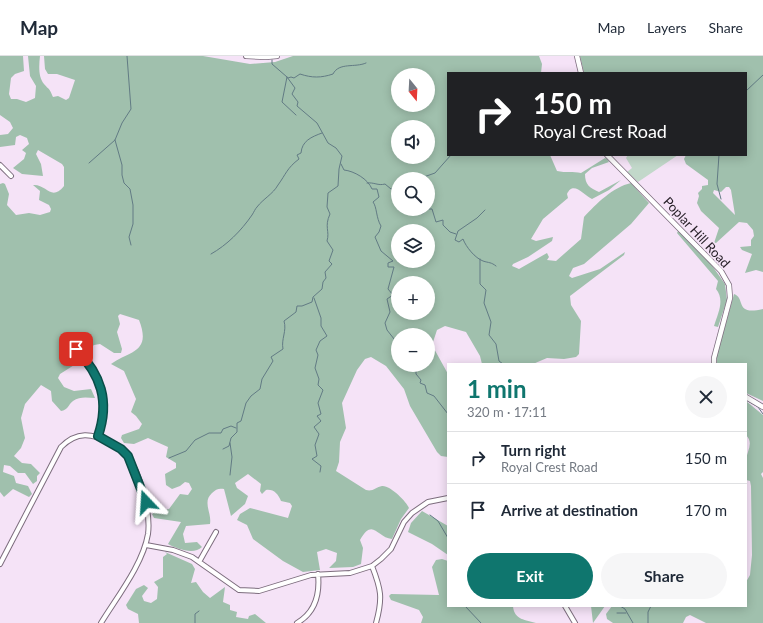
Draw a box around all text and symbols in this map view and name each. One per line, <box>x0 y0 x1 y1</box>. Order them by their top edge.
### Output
text: Map <box>20 16 58 39</box>
text: Map <box>597 19 625 36</box>
text: Layers <box>647 19 687 36</box>
text: Share <box>709 19 743 36</box>
north arrow <box>391 68 435 112</box>
map controls <box>391 68 435 372</box>
text: 150 m <box>533 86 612 120</box>
icon: right <box>467 88 519 140</box>
button: sound <box>391 120 435 164</box>
text: Royal Crest Road <box>533 120 667 142</box>
button: search <box>391 172 435 216</box>
street label: Poplar Hill Road <box>660 193 734 271</box>
button: layers <box>391 224 435 268</box>
button: + <box>391 276 435 320</box>
button: − <box>391 328 435 372</box>
pin <box>59 332 93 366</box>
icon: arrive <box>65 338 87 360</box>
text: 1 min <box>467 374 527 403</box>
button: close <box>685 376 727 418</box>
text: 320 m · 17:11 <box>467 404 547 420</box>
text: Turn right <box>501 441 566 459</box>
icon: right <box>467 447 489 469</box>
text: 150 m <box>685 449 727 467</box>
text: Royal Crest Road <box>501 459 598 475</box>
position arrow <box>125 481 167 523</box>
icon: arrive <box>467 499 489 521</box>
text: Arrive at destination <box>501 501 638 519</box>
text: 170 m <box>685 501 727 519</box>
button: Exit <box>467 553 593 599</box>
button: Share <box>601 553 727 599</box>

